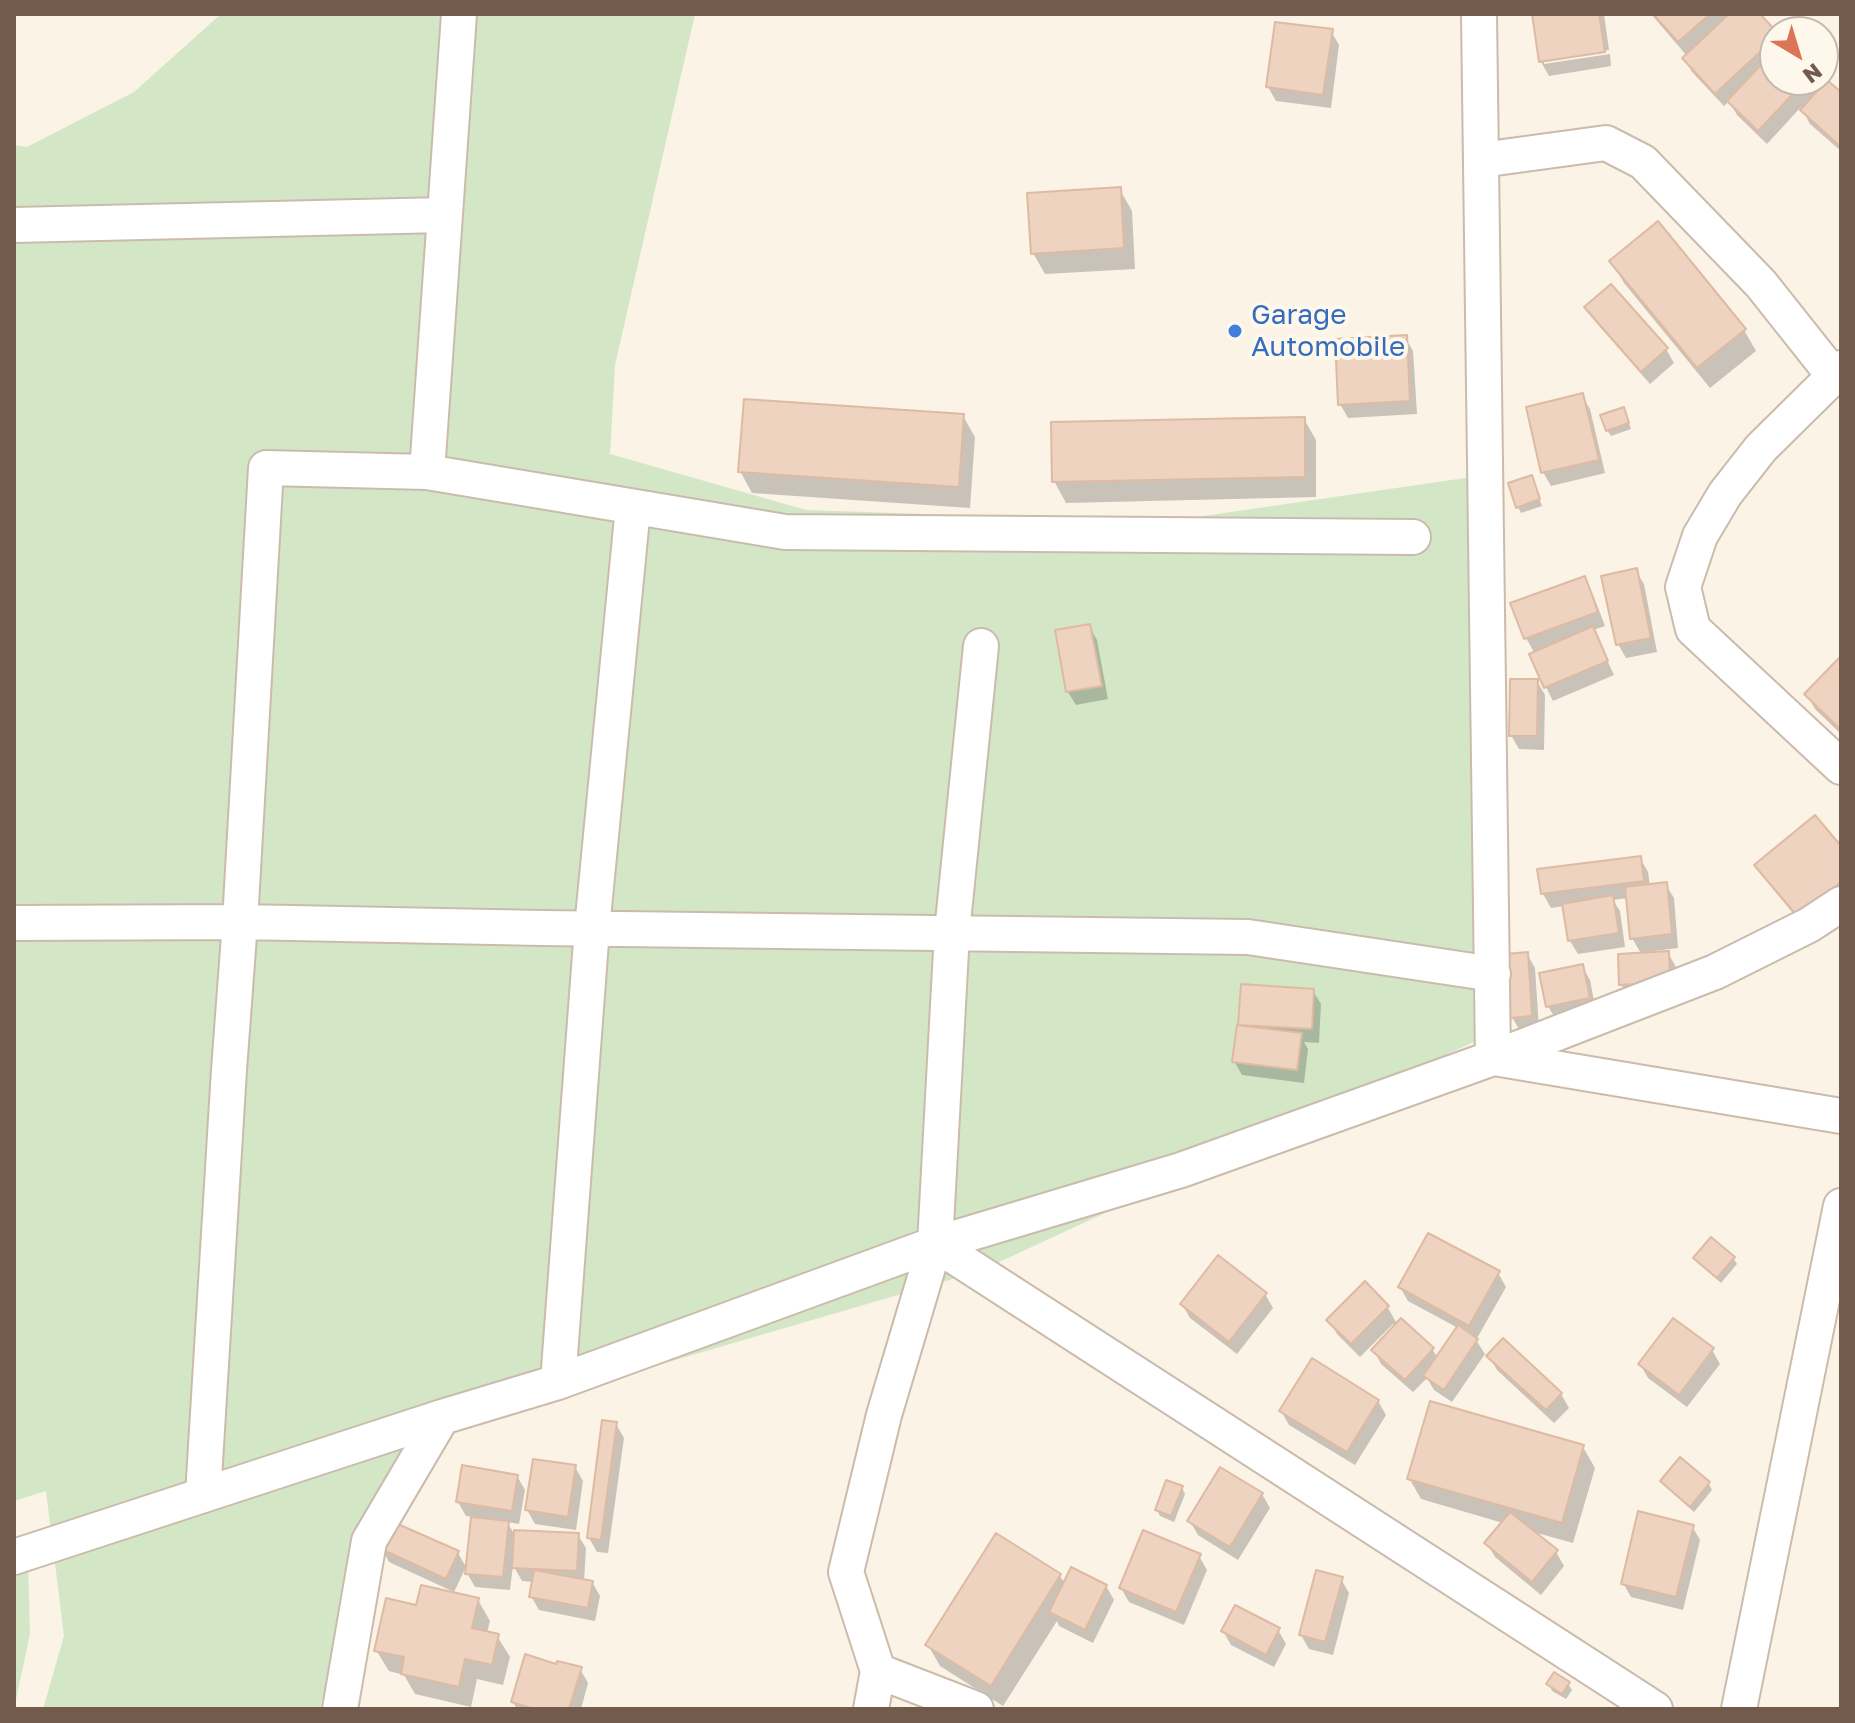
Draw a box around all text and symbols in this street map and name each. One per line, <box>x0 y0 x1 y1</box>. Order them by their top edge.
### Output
north arrow <box>1759 16 1839 96</box>
text: N <box>1798 58 1828 90</box>
place label: Garage Automobile <box>1251 298 1405 364</box>
marker: Garage Automobile <box>1226 322 1244 340</box>

